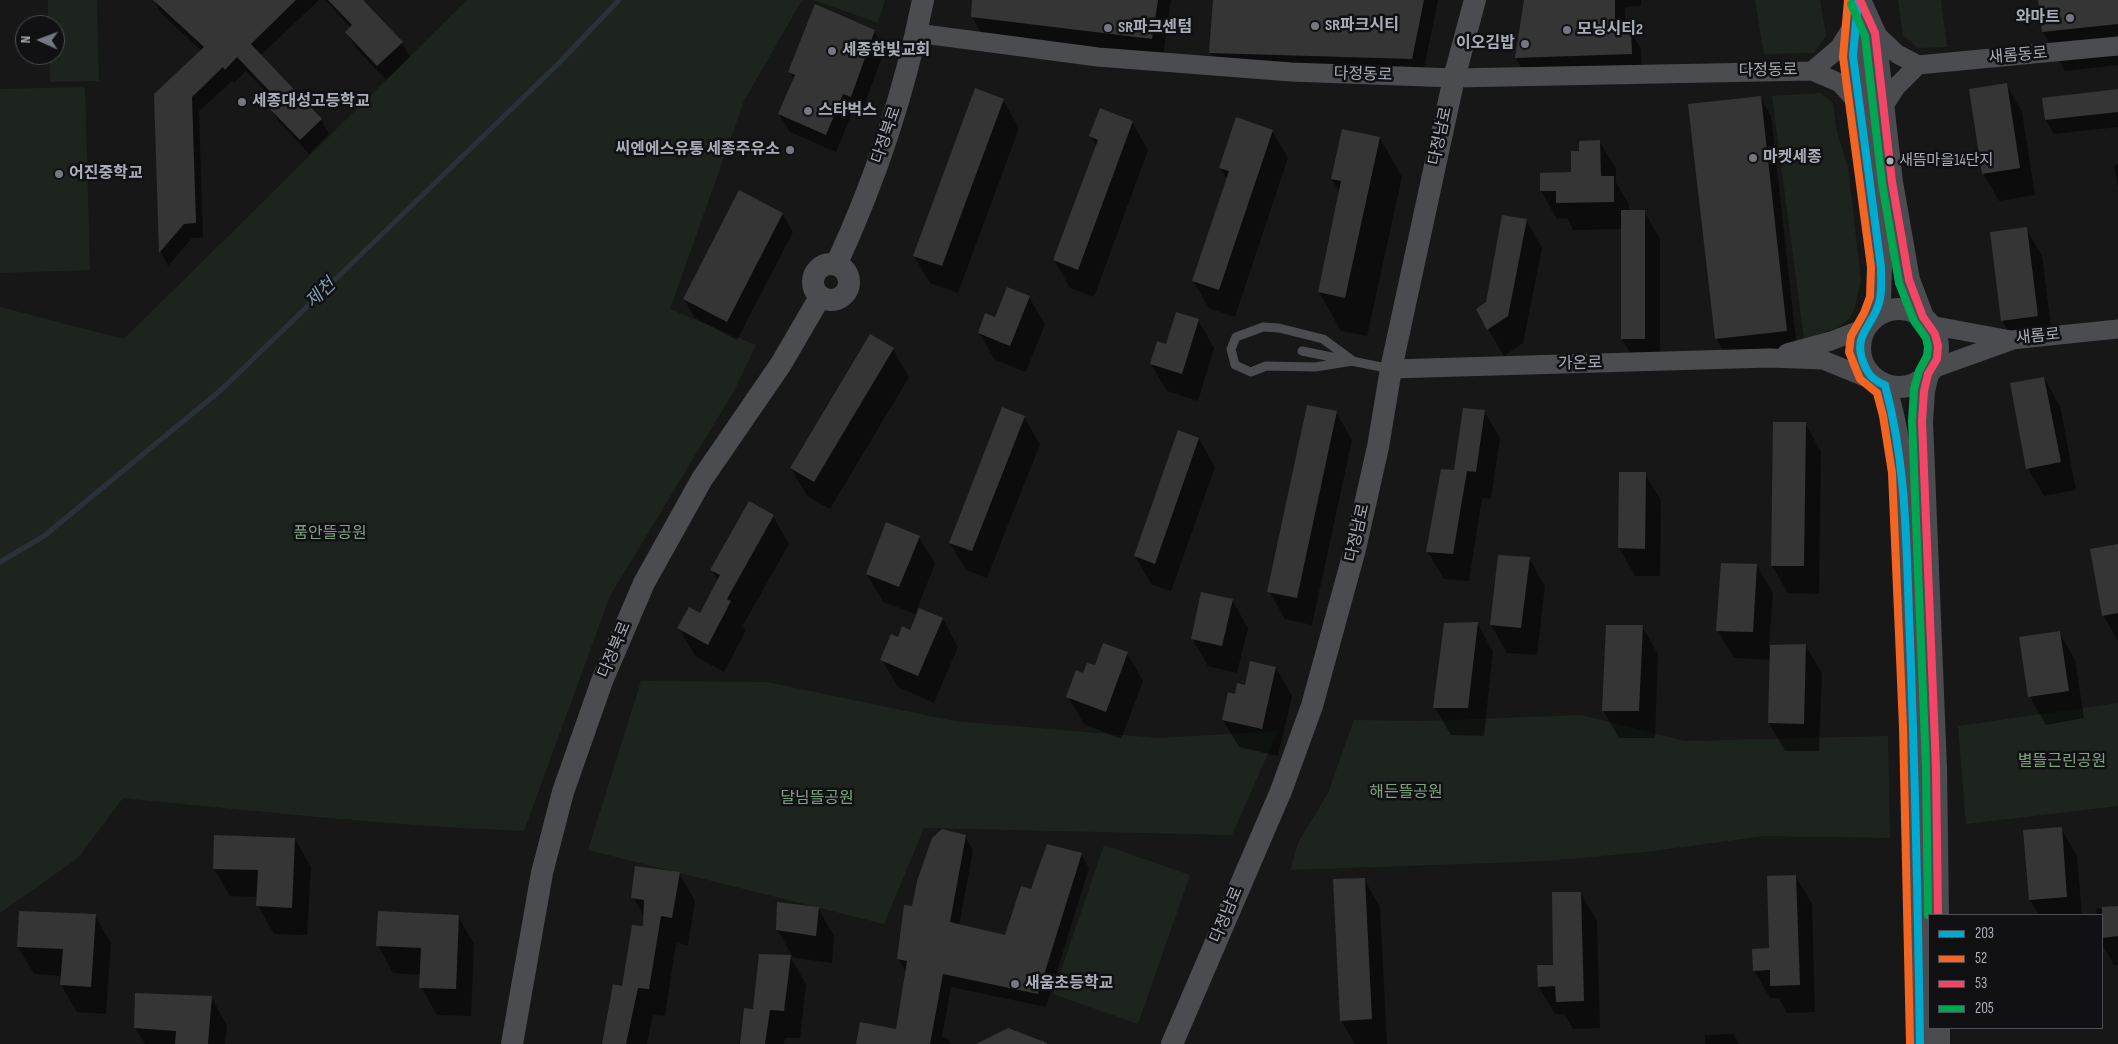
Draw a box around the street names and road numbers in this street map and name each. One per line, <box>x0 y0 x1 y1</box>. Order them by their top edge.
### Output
street label: 새롬동로 <box>1988 44 2048 68</box>
street label: 다정동로 <box>1738 61 1798 81</box>
street label: 다정동로 <box>1333 64 1393 86</box>
street label: 다정북로 <box>868 104 906 166</box>
street label: 다정남로 <box>1425 105 1457 167</box>
street label: 새롬로 <box>2015 325 2061 349</box>
street label: 가온로 <box>1558 354 1602 374</box>
street label: 다정남로 <box>1342 502 1374 564</box>
street label: 다정북로 <box>595 619 635 681</box>
street label: 다정남로 <box>1207 884 1247 946</box>

